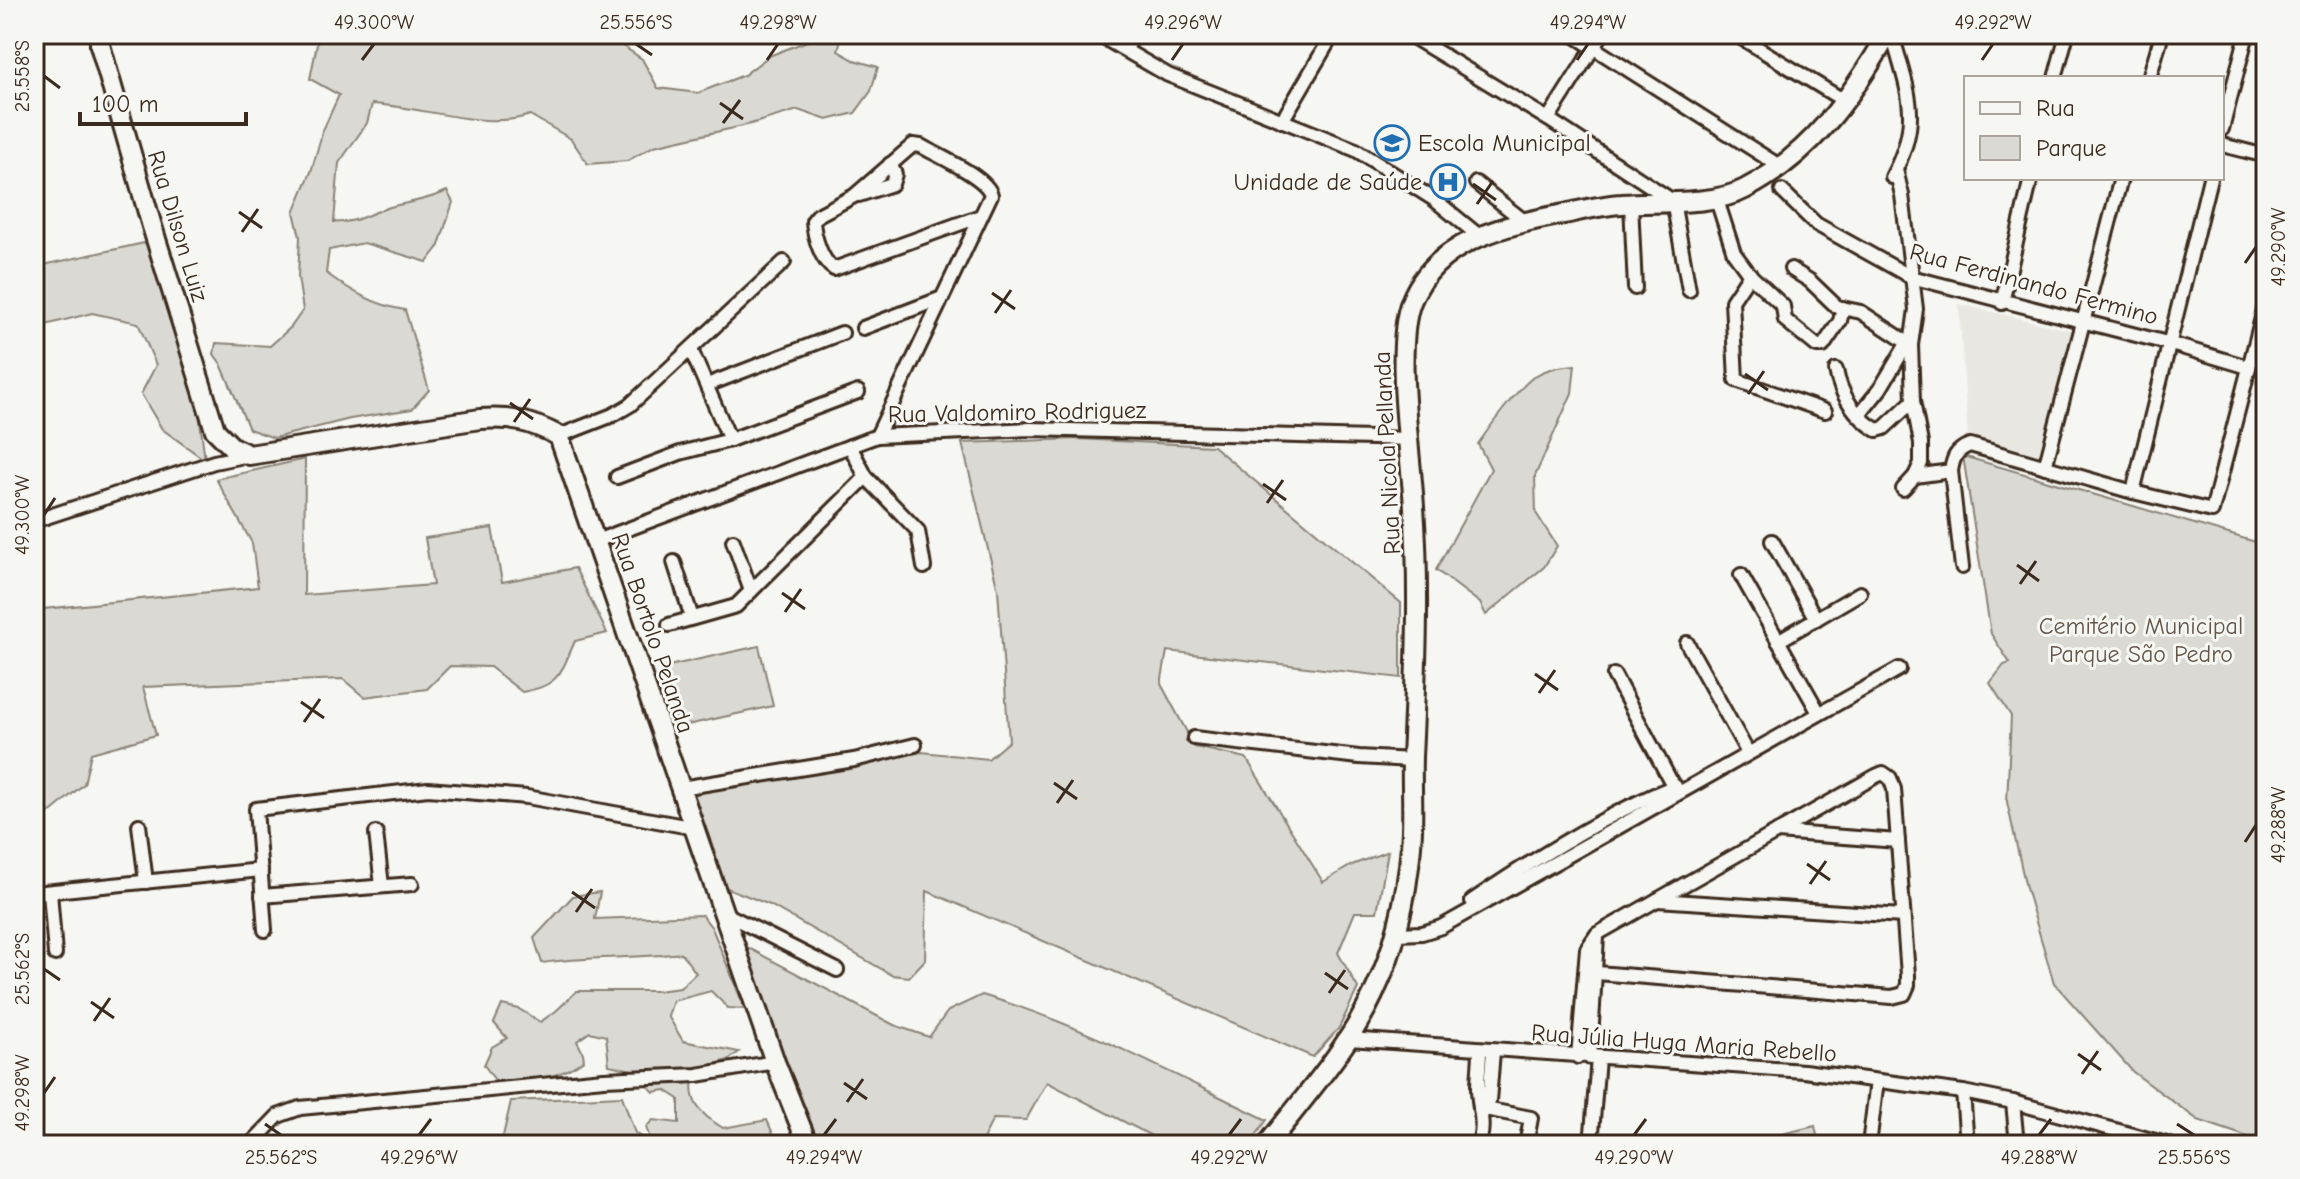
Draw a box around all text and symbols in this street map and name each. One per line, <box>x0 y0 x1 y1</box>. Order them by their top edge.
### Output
text: 49.300°W <box>334 11 415 34</box>
text: 25.556°S <box>600 11 672 34</box>
text: 49.298°W <box>739 11 817 34</box>
text: 49.296°W <box>1144 11 1222 34</box>
text: 49.294°W <box>1550 11 1627 34</box>
text: 49.292°W <box>1954 11 2032 34</box>
text: 25.558°S <box>11 40 34 112</box>
scale bar <box>80 76 246 126</box>
legend <box>1964 76 2224 180</box>
text: 100 m <box>92 90 159 118</box>
text: Rua <box>2036 94 2075 122</box>
school or university icon: Escola Municipal <box>1373 124 1411 162</box>
place label: Escola Municipal <box>1418 129 1591 157</box>
text: Parque <box>2036 134 2107 162</box>
street label: Rua Dilson Luiz <box>142 147 214 305</box>
hospital icon: Unidade de Saúde <box>1429 163 1467 201</box>
place label: Unidade de Saúde <box>1233 168 1422 196</box>
text: 49.290°W <box>2267 207 2290 286</box>
street label: Rua Ferdinando Fermino <box>1907 237 2161 331</box>
street label: Rua Nicola Pellanda <box>1368 350 1406 556</box>
street label: Rua Valdomiro Rodriguez <box>888 396 1147 428</box>
text: 49.300°W <box>11 474 34 555</box>
street label: Rua Bortolo Pelanda <box>606 529 700 737</box>
park label: Cemitério Municipal Parque São Pedro <box>2039 612 2243 668</box>
text: 49.288°W <box>2267 786 2290 863</box>
text: 25.562°S <box>11 933 34 1005</box>
street label: Rua Júlia Huga Maria Rebello <box>1530 1018 1838 1068</box>
text: 49.298°W <box>11 1054 34 1132</box>
text: 25.562°S <box>245 1146 317 1169</box>
text: 49.296°W <box>380 1146 458 1169</box>
text: 49.294°W <box>786 1146 863 1169</box>
text: 49.292°W <box>1190 1146 1268 1169</box>
text: 49.290°W <box>1595 1146 1674 1169</box>
text: 49.288°W <box>2001 1146 2078 1169</box>
text: 25.556°S <box>2158 1146 2230 1169</box>

